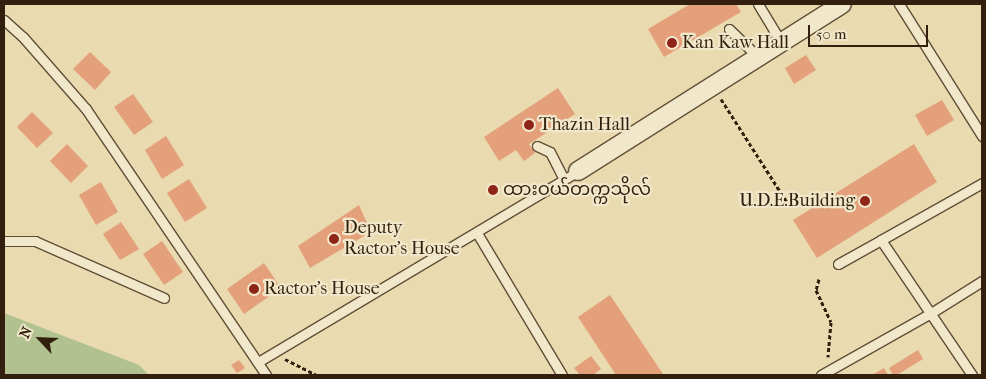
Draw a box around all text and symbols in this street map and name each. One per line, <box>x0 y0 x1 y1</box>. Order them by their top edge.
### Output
scale bar <box>811 15 931 47</box>
text: 50 m <box>816 25 846 43</box>
place label: Kan Kaw Hall <box>682 32 789 54</box>
marker: Kan Kaw Hall <box>666 37 678 49</box>
place label: Thazin Hall <box>539 114 630 136</box>
marker: Thazin Hall <box>523 119 535 131</box>
place label: ထားဝယ်တက္ကသိုလ် <box>503 179 651 201</box>
marker: ထားဝယ်တက္ကသိုလ် <box>487 184 499 196</box>
place label: U.D.E.Building <box>739 190 855 212</box>
marker: U.D.E.Building <box>859 195 871 207</box>
place label: Deputy Ractor's House <box>344 218 460 260</box>
marker: Deputy Ractor's House <box>328 233 340 245</box>
place label: Ractor's House <box>264 278 380 300</box>
marker: Ractor's House <box>248 283 260 295</box>
north arrow <box>15 314 65 364</box>
text: N <box>16 324 36 341</box>

